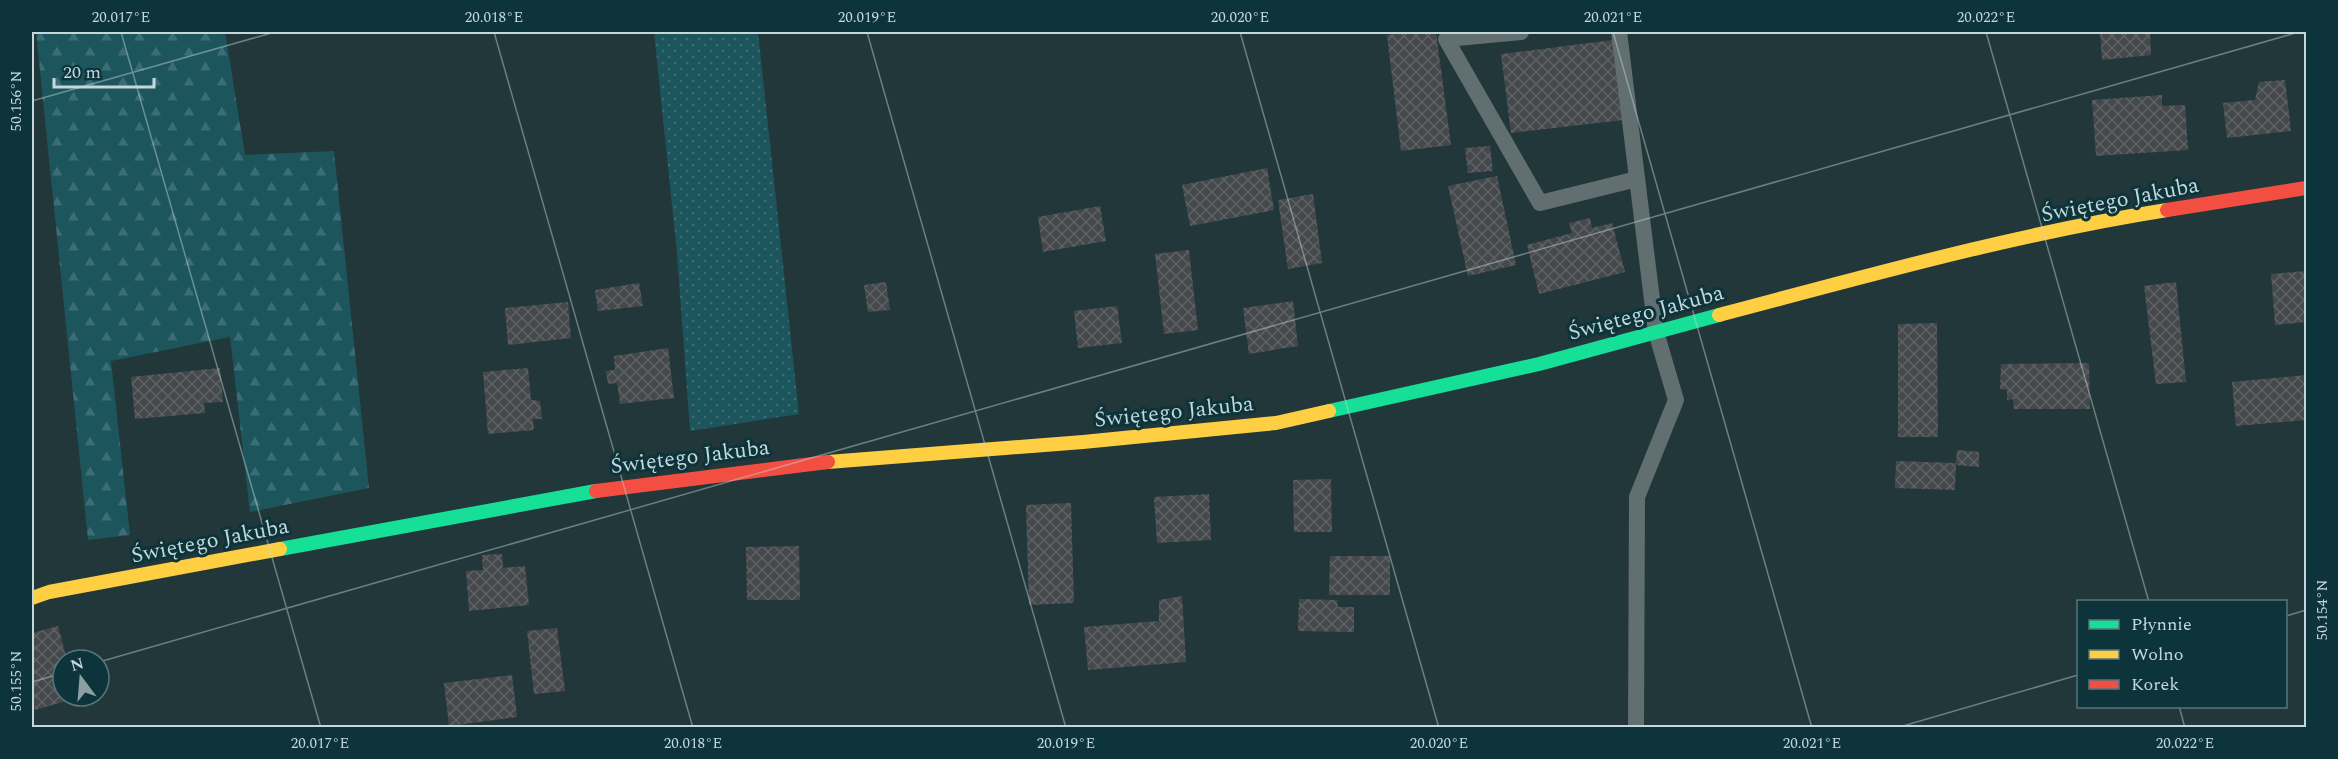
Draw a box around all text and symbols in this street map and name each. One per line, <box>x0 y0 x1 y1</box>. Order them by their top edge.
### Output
text: 20.017°E <box>92 6 150 29</box>
text: 20.018°E <box>465 6 523 29</box>
text: 20.019°E <box>838 6 896 29</box>
text: 20.020°E <box>1211 6 1269 29</box>
text: 20.021°E <box>1584 6 1642 29</box>
text: 20.022°E <box>1957 6 2015 29</box>
scale bar <box>54 51 154 89</box>
text: 20 m <box>63 59 101 86</box>
text: 50.156°N <box>5 71 28 131</box>
street label: Świętego Jakuba <box>2038 168 2202 231</box>
street label: Świętego Jakuba <box>1564 276 1728 350</box>
street label: Świętego Jakuba <box>1093 387 1256 437</box>
street label: Świętego Jakuba <box>609 431 772 483</box>
street label: Świętego Jakuba <box>128 509 292 572</box>
text: 50.154°N <box>2311 580 2334 640</box>
legend <box>2077 600 2287 708</box>
text: Płynnie <box>2131 611 2192 638</box>
text: Wolno <box>2131 641 2184 668</box>
north arrow <box>51 648 111 708</box>
text: 50.155°N <box>5 651 28 711</box>
text: N <box>68 651 87 678</box>
text: Korek <box>2131 671 2179 698</box>
text: 20.017°E <box>291 732 349 755</box>
text: 20.018°E <box>664 732 722 755</box>
text: 20.019°E <box>1037 732 1095 755</box>
text: 20.020°E <box>1410 732 1468 755</box>
text: 20.021°E <box>1783 732 1841 755</box>
text: 20.022°E <box>2156 732 2214 755</box>

